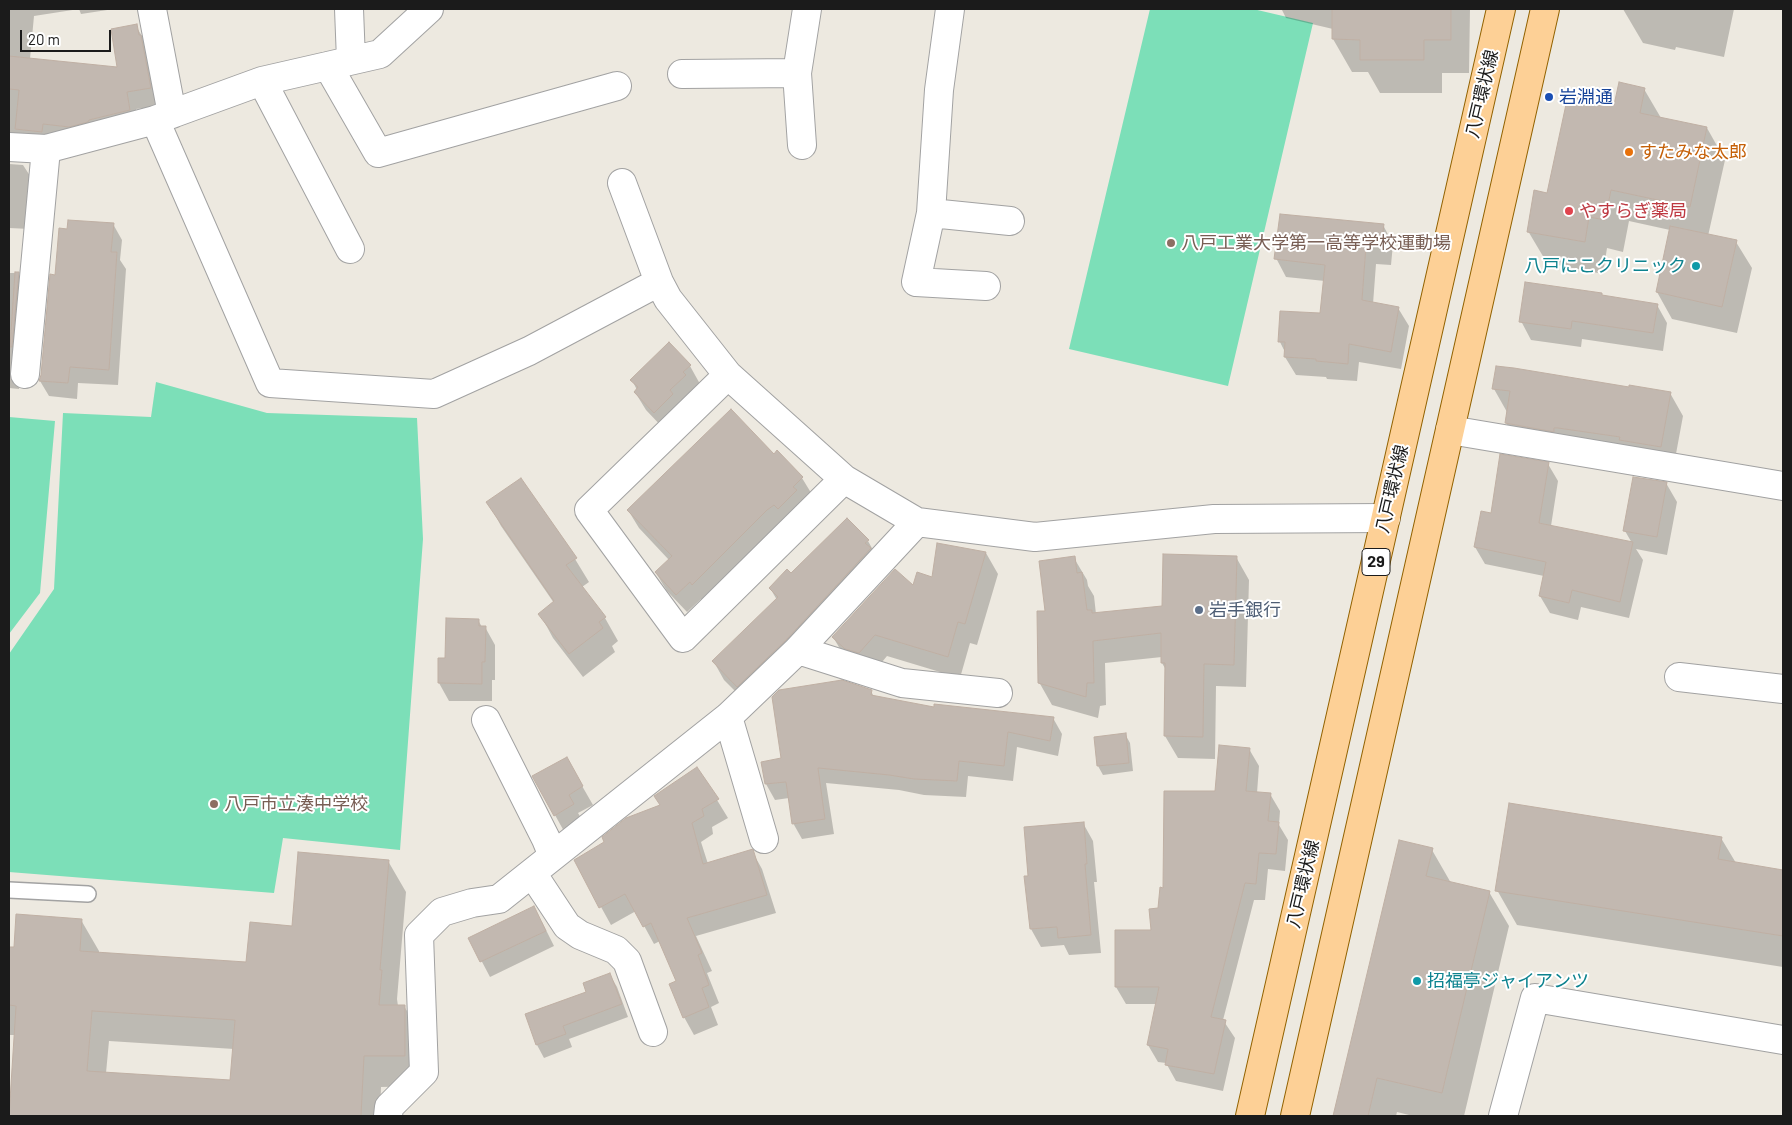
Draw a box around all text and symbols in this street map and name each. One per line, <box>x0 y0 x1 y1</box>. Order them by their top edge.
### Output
scale bar <box>22 20 114 52</box>
text: 20 m <box>28 30 60 48</box>
street label: 八戸環状線 <box>1461 48 1503 140</box>
place label: 岩淵通 <box>1559 86 1613 108</box>
marker: 岩淵通 <box>1543 91 1555 103</box>
place label: すたみな太郎 <box>1639 141 1747 163</box>
marker: すたみな太郎 <box>1623 146 1635 158</box>
place label: やすらぎ薬局 <box>1579 200 1687 222</box>
marker: やすらぎ薬局 <box>1563 205 1575 217</box>
place label: 八戸工業大学第一高等学校運動場 <box>1181 232 1451 254</box>
marker: 八戸工業大学第一高等学校運動場 <box>1165 237 1177 249</box>
place label: 八戸にこクリニック <box>1524 255 1686 277</box>
marker: 八戸にこクリニック <box>1690 260 1702 272</box>
street label: 八戸環状線 <box>1371 443 1413 535</box>
road number: 29 <box>1362 548 1390 576</box>
place label: 岩手銀行 <box>1209 599 1281 621</box>
marker: 岩手銀行 <box>1193 604 1205 616</box>
place label: 八戸市立湊中学校 <box>224 793 368 815</box>
marker: 八戸市立湊中学校 <box>208 798 220 810</box>
street label: 八戸環状線 <box>1282 838 1324 930</box>
place label: 招福亭ジャイアンツ <box>1427 970 1589 992</box>
marker: 招福亭ジャイアンツ <box>1411 975 1423 987</box>

